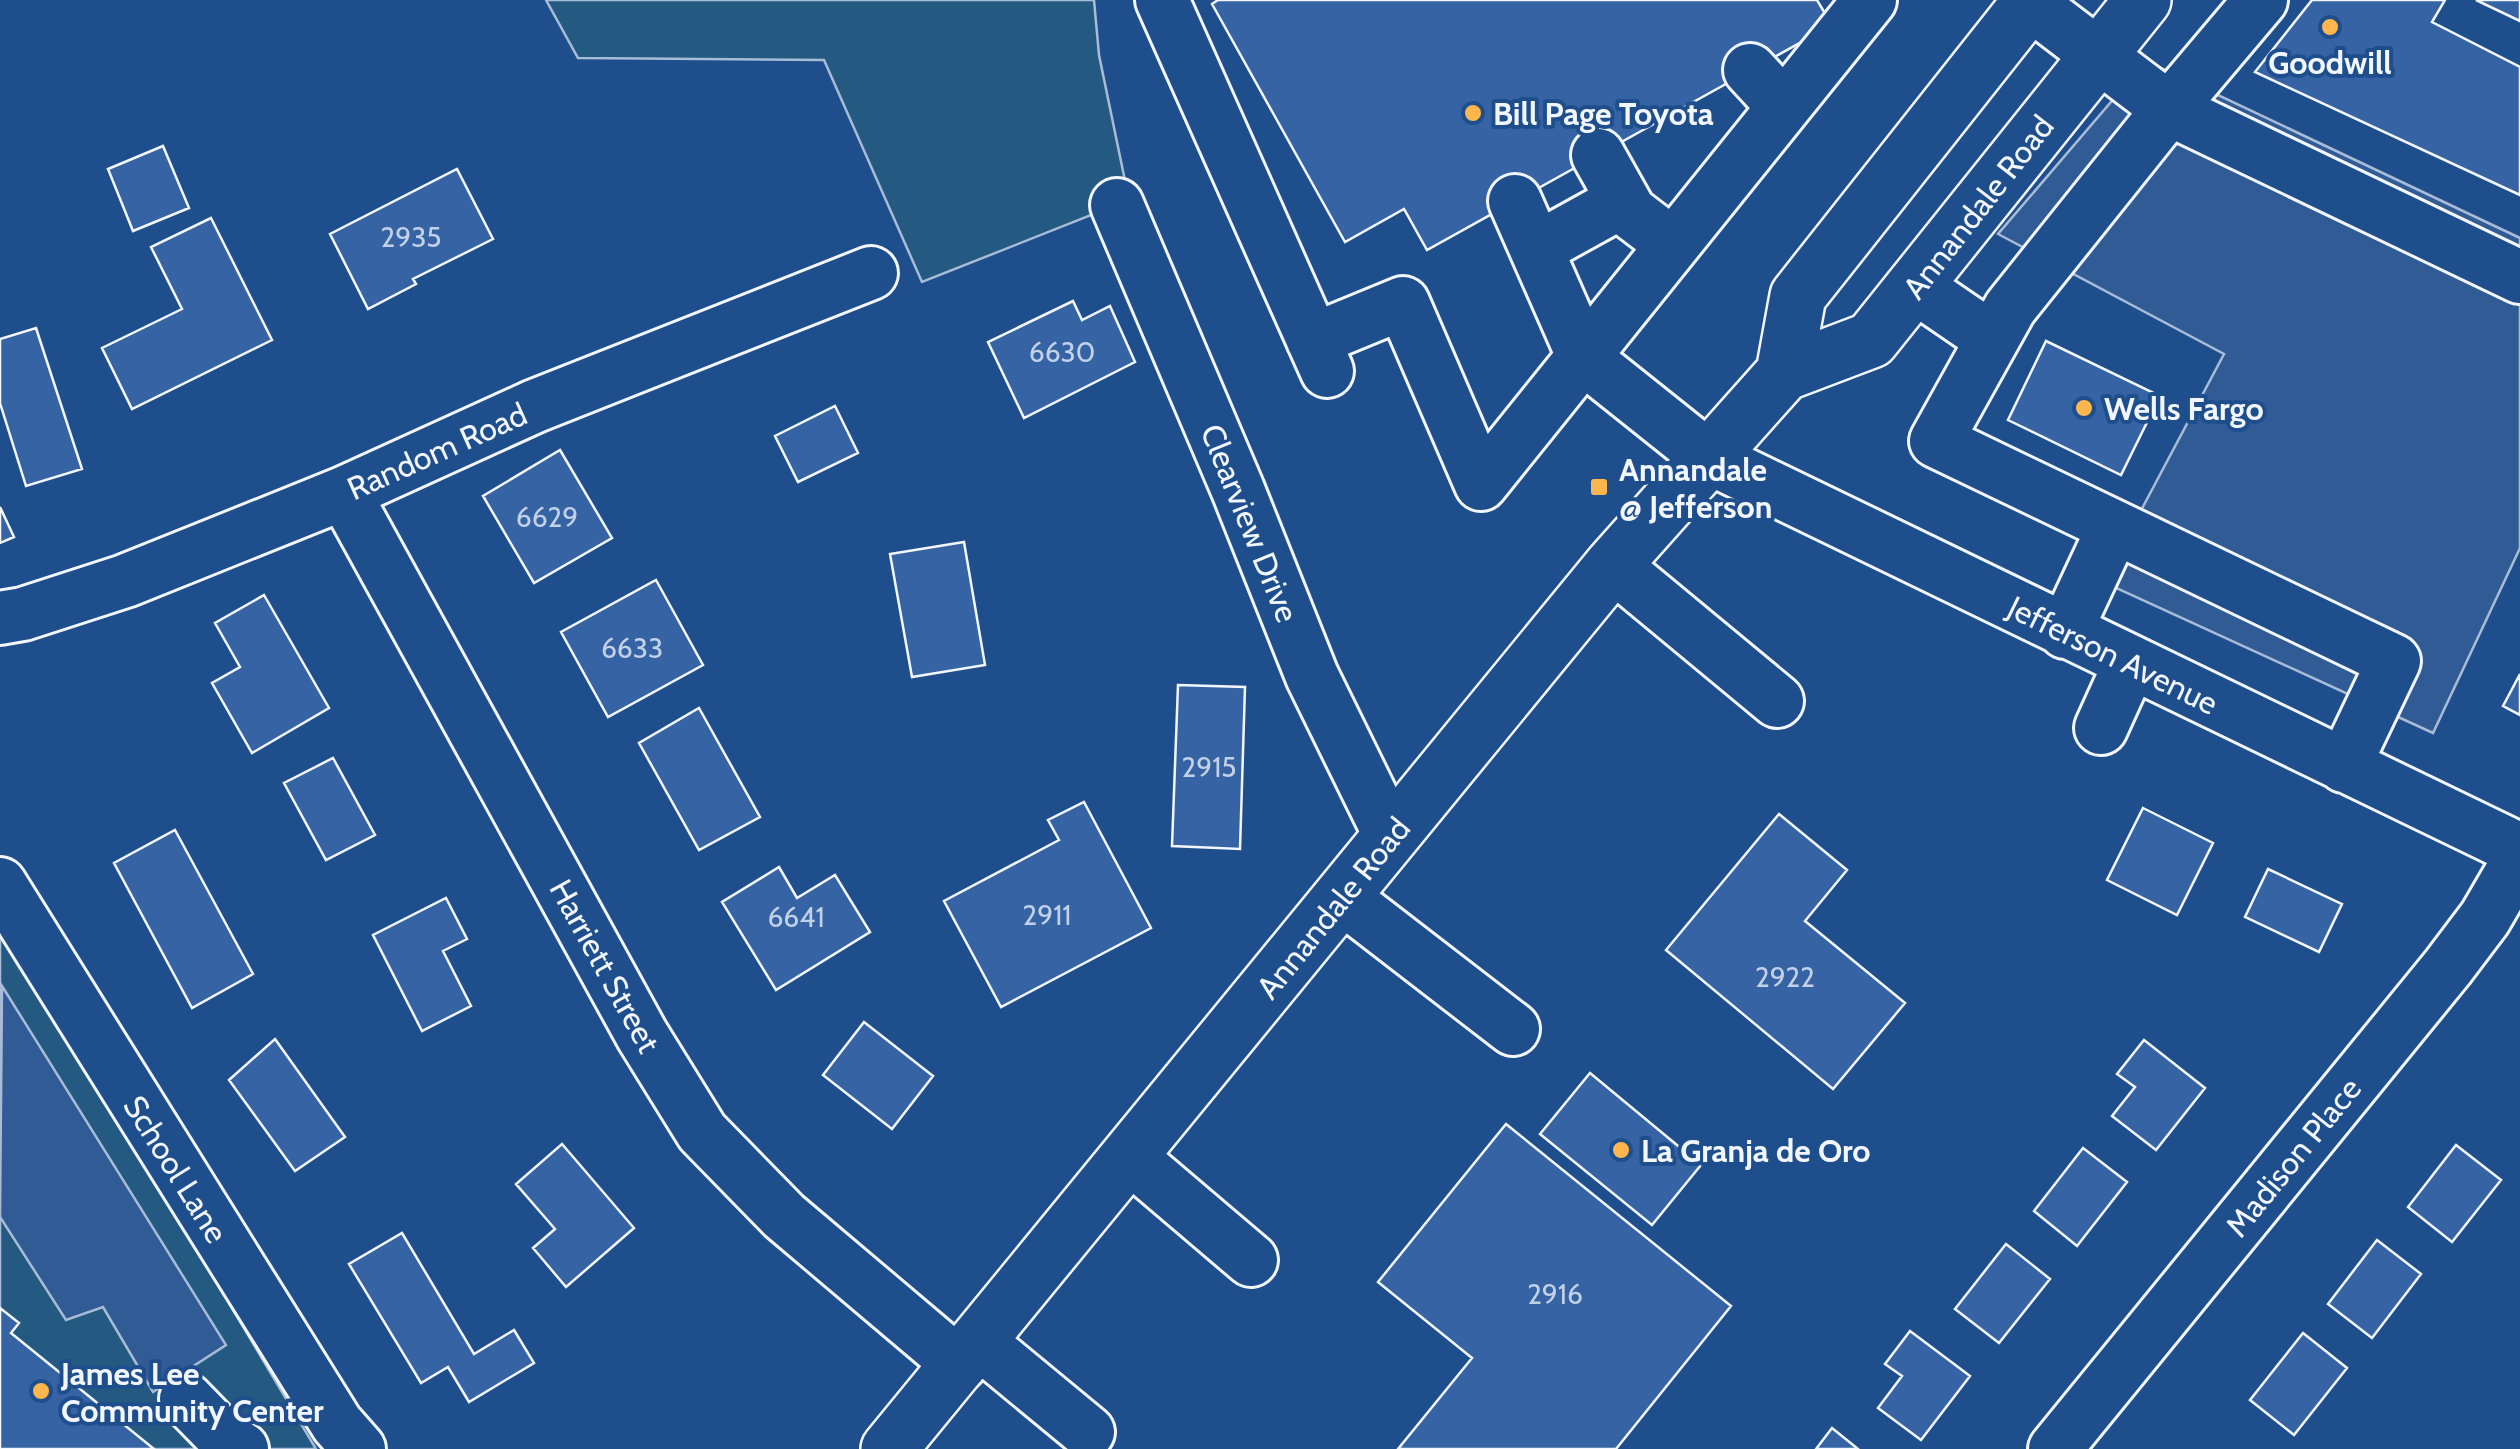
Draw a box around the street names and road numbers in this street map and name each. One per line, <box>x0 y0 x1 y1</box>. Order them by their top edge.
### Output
street label: Annandale Road <box>1894 107 2062 307</box>
street label: Random Road <box>341 394 533 508</box>
street label: Clearview Drive <box>1193 418 1307 628</box>
street label: Jefferson Avenue <box>2001 587 2224 723</box>
street label: Annandale Road <box>1248 809 1418 1007</box>
street label: Harriett Street <box>541 873 669 1060</box>
street label: Madison Place <box>2217 1070 2369 1244</box>
street label: School Lane <box>115 1088 237 1250</box>

